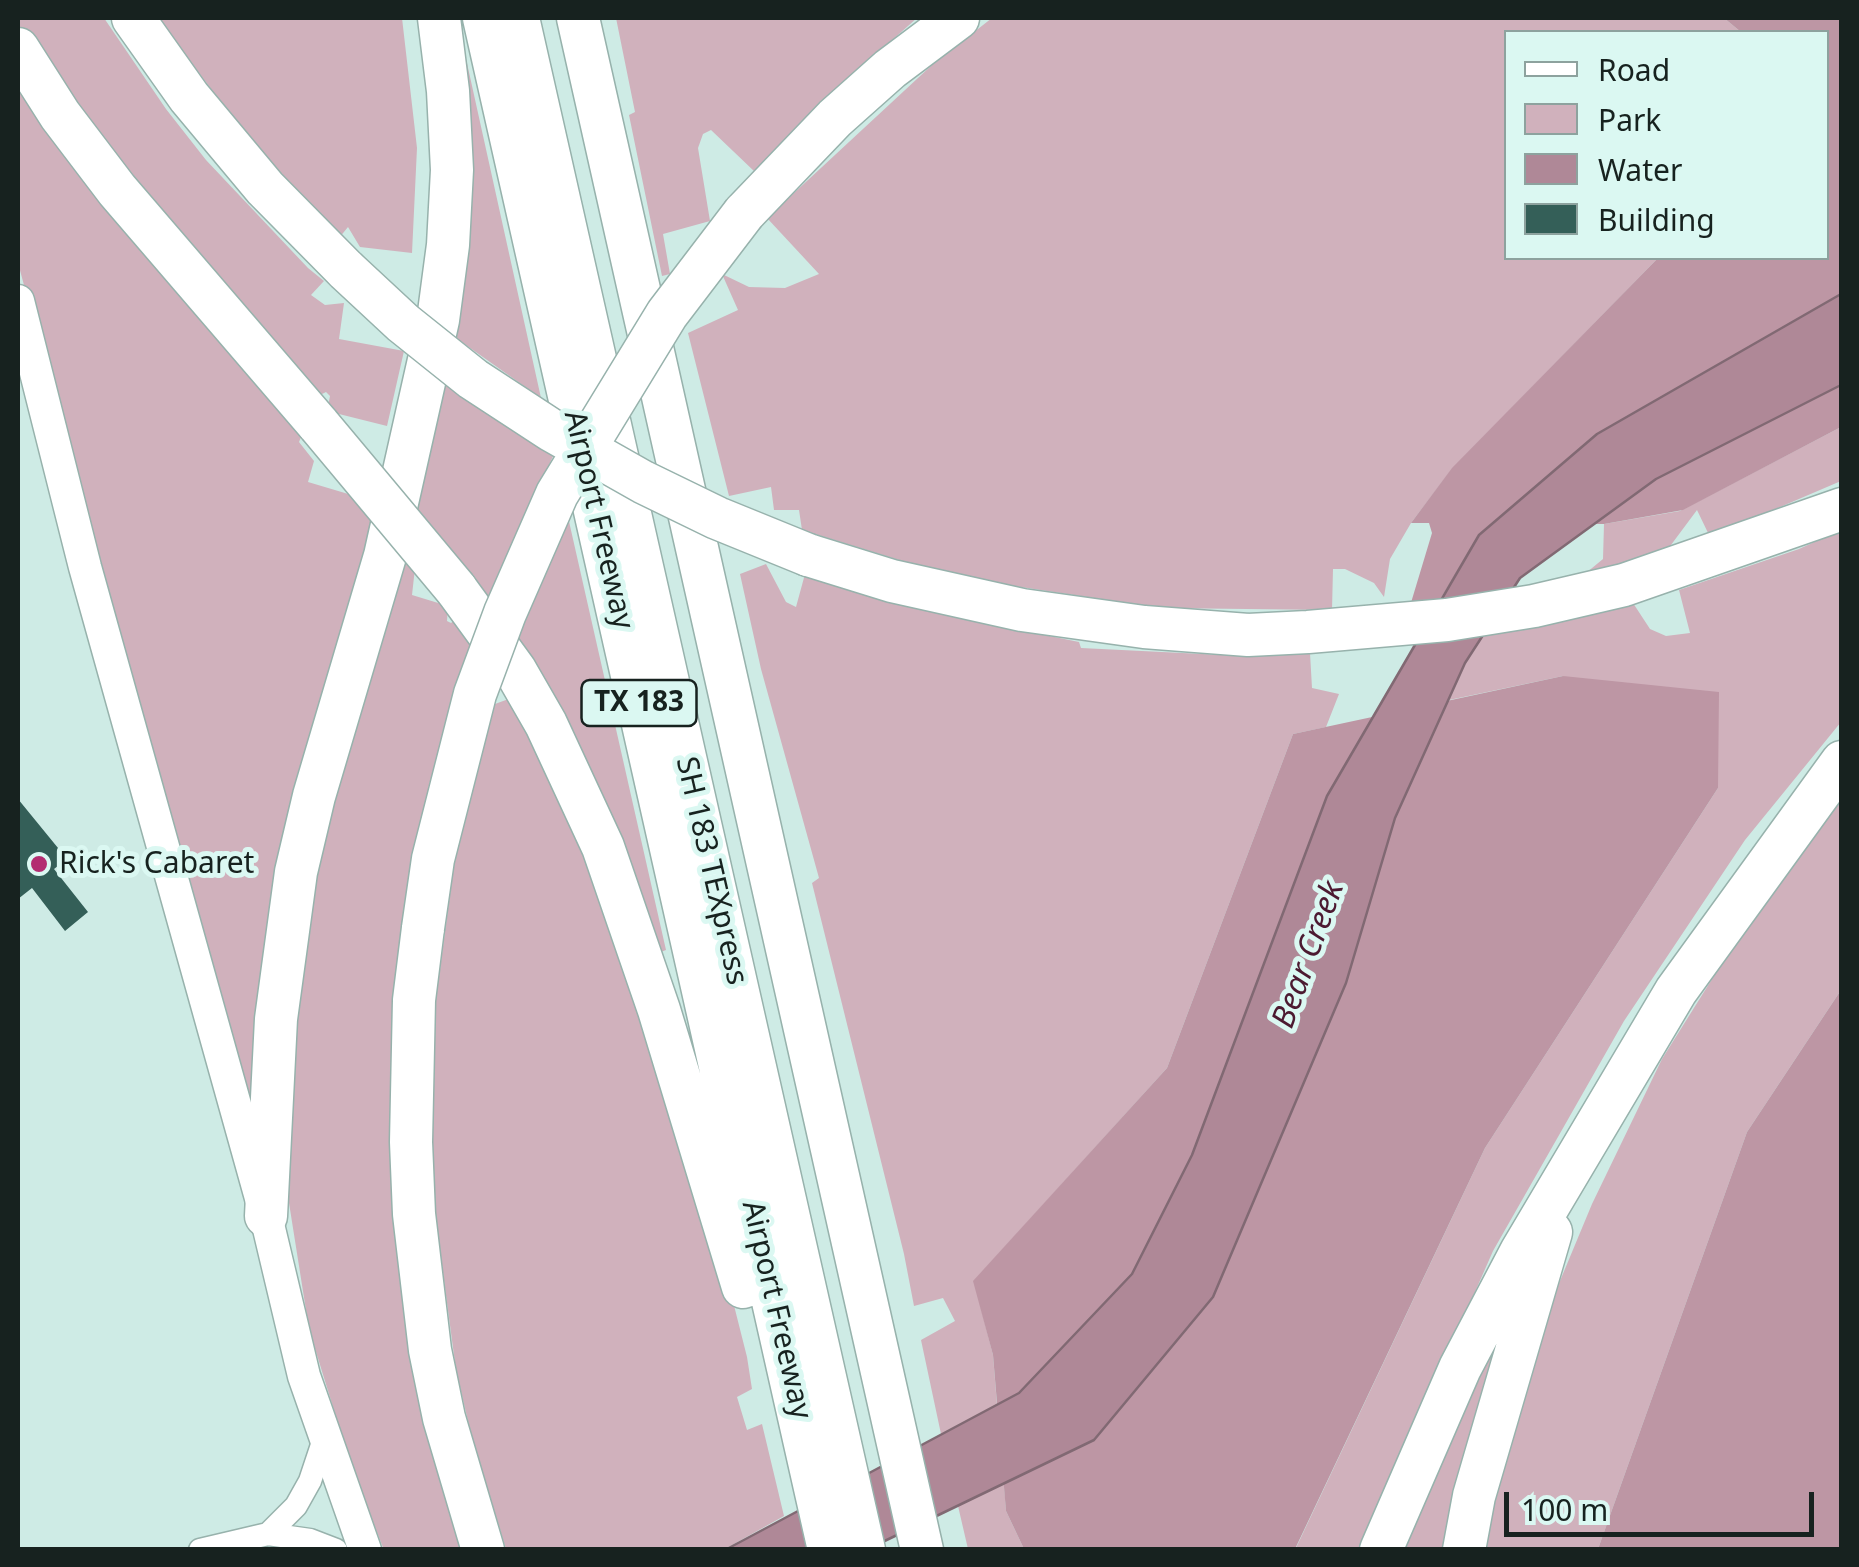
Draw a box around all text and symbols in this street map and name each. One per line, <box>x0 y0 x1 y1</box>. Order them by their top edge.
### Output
legend <box>1504 30 1829 260</box>
text: Road <box>1598 49 1670 90</box>
text: Park <box>1598 99 1661 140</box>
text: Water <box>1598 149 1682 190</box>
text: Building <box>1598 199 1715 240</box>
street label: Airport Freeway <box>555 407 641 633</box>
road number: TX 183 <box>582 680 696 726</box>
street label: SH 183 TEXpress <box>667 754 755 988</box>
place label: Rick's Cabaret <box>59 846 254 882</box>
marker: Rick's Cabaret <box>28 853 50 875</box>
water label: Bear Creek <box>1265 877 1353 1033</box>
street label: Airport Freeway <box>733 1197 819 1423</box>
scale bar <box>1509 1472 1819 1534</box>
text: 100 m <box>1521 1489 1608 1530</box>

